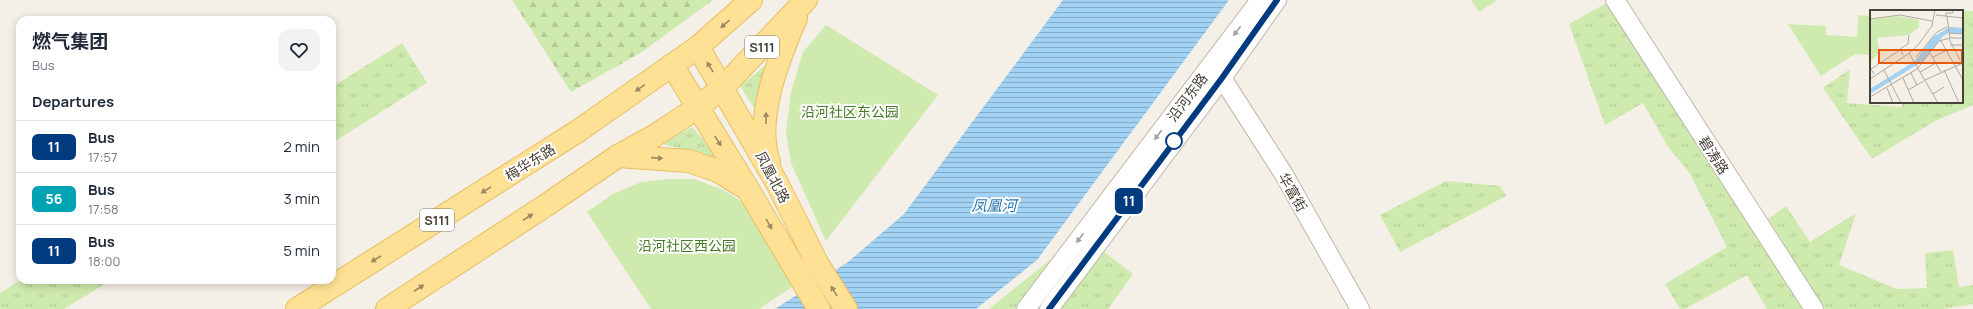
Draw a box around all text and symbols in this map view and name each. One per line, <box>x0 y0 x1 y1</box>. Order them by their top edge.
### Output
inset map <box>1870 10 1963 103</box>
one-way arrow <box>720 20 730 29</box>
one-way arrow <box>1233 26 1241 36</box>
text: 燃气集团 <box>32 28 108 54</box>
button: heart <box>278 29 320 71</box>
road number: S111 <box>745 36 779 58</box>
text: Bus <box>32 56 55 74</box>
one-way arrow <box>707 61 714 73</box>
street label: 沿河东路 <box>1163 69 1211 125</box>
one-way arrow <box>634 84 645 92</box>
text: Departures <box>32 91 114 112</box>
park label: 沿河社区东公园 <box>801 102 899 121</box>
one-way arrow <box>763 111 769 124</box>
text: Bus <box>88 127 115 148</box>
one-way arrow <box>1154 129 1162 140</box>
unlabelled marker <box>1165 132 1183 150</box>
street label: 碧涛路 <box>1695 132 1733 178</box>
text: 2 min <box>283 136 320 157</box>
one-way arrow <box>714 136 722 146</box>
text: 11 <box>48 137 60 156</box>
street label: 梅华东路 <box>501 139 559 185</box>
text: 17:57 <box>88 148 118 166</box>
street label: 凤凰北路 <box>751 148 795 206</box>
one-way arrow <box>650 155 663 162</box>
street label: 华富街 <box>1274 169 1312 215</box>
text: Bus <box>88 179 115 200</box>
one-way arrow <box>480 186 492 193</box>
text: 3 min <box>284 188 320 209</box>
line badge: 11 <box>1111 188 1147 214</box>
text: 56 <box>46 189 62 208</box>
text: 11 <box>1123 191 1135 210</box>
water label: 凤凰河 <box>971 195 1019 216</box>
text: 17:58 <box>88 200 119 218</box>
road number: S111 <box>420 209 454 231</box>
one-way arrow <box>523 213 533 221</box>
one-way arrow <box>765 218 772 230</box>
text: Bus <box>88 231 115 252</box>
one-way arrow <box>1075 233 1084 244</box>
park label: 沿河社区西公园 <box>638 236 736 255</box>
text: 5 min <box>283 240 320 261</box>
text: 11 <box>48 241 60 260</box>
text: 18:00 <box>88 252 120 270</box>
one-way arrow <box>371 255 381 263</box>
one-way arrow <box>414 284 424 292</box>
one-way arrow <box>831 285 838 297</box>

